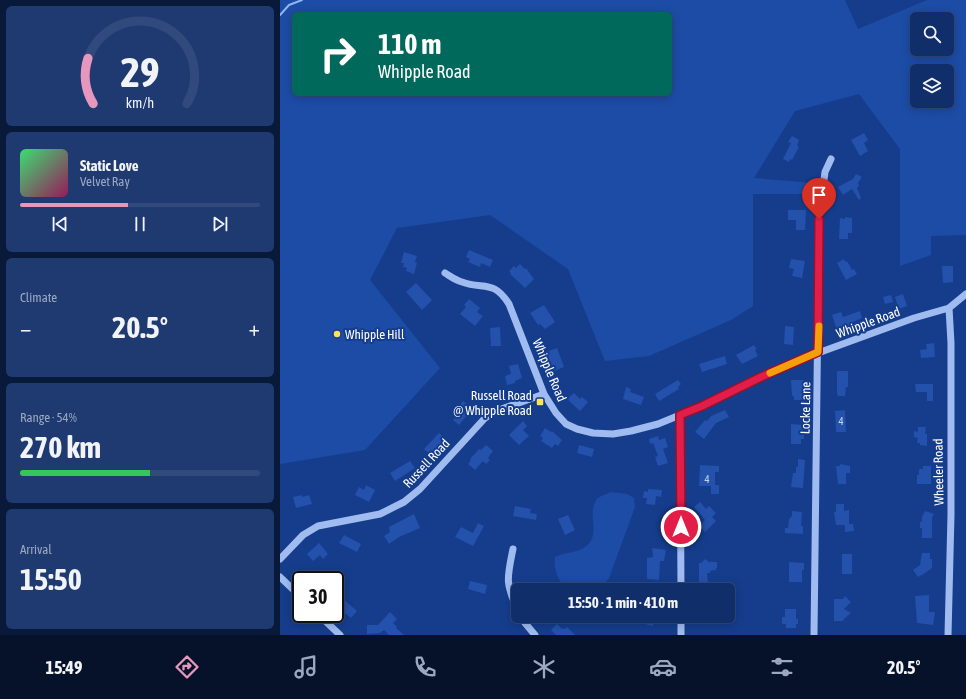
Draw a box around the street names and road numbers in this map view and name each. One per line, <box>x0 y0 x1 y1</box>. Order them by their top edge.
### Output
street label: Whipple Road <box>834 304 902 341</box>
street label: Whipple Road <box>530 336 570 404</box>
street label: Locke Lane <box>798 382 813 434</box>
street label: Russell Road <box>400 436 453 491</box>
street label: Wheeler Road <box>930 438 947 506</box>

